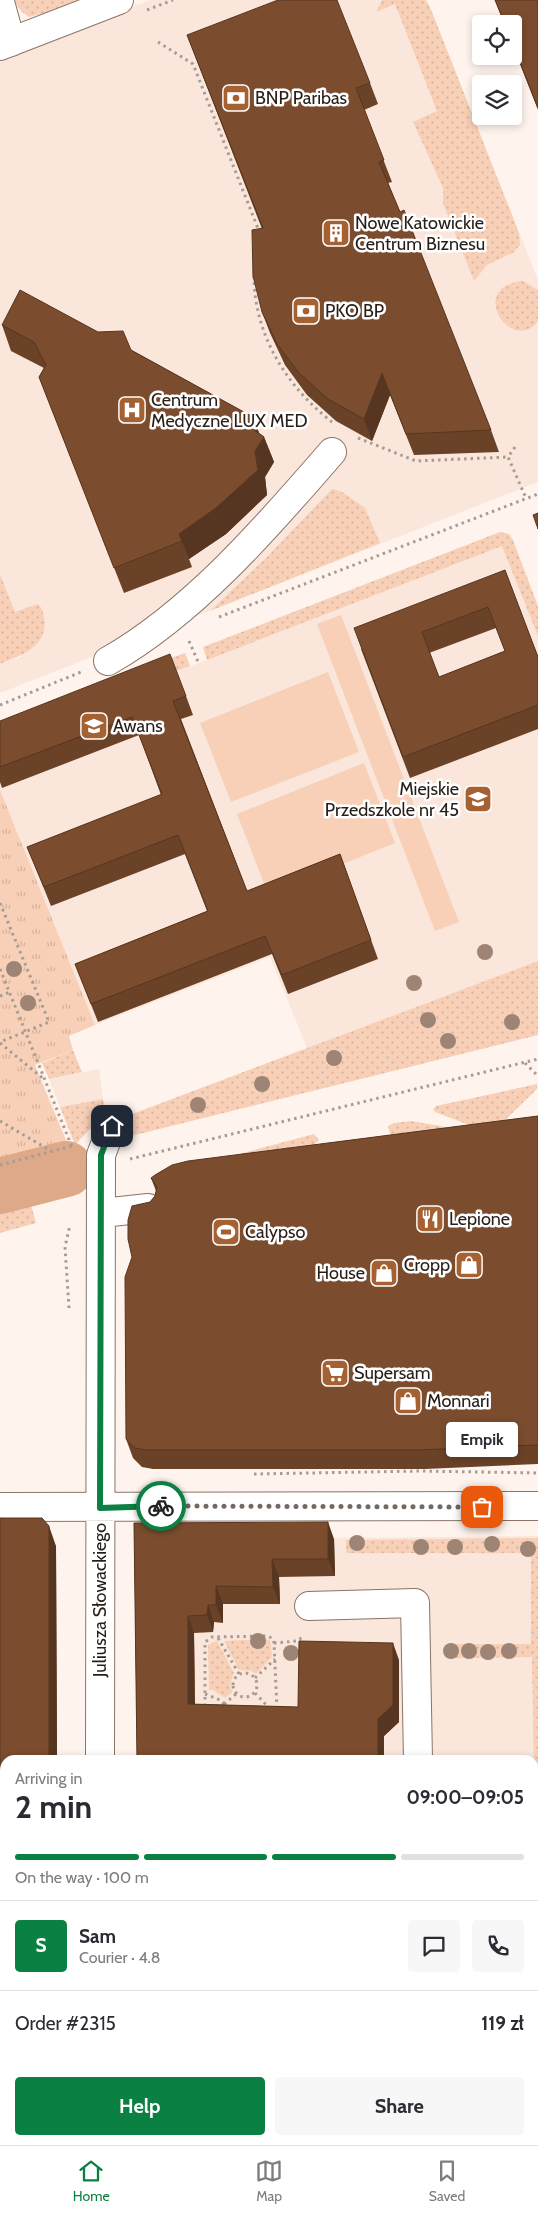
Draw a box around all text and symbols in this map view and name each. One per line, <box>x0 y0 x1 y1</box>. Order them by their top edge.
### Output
map controls <box>472 15 522 125</box>
button: locate <box>472 15 522 65</box>
button: layers <box>472 75 522 125</box>
bank icon: BNP Paribas <box>221 83 251 113</box>
place label: BNP Paribas <box>255 87 347 109</box>
place label: Nowe Katowickie Centrum Biznesu <box>355 212 485 255</box>
building icon: Nowe Katowickie Centrum Biznesu <box>321 218 351 248</box>
bank icon: PKO BP <box>291 296 321 326</box>
place label: PKO BP <box>325 300 384 322</box>
place label: Centrum Medyczne LUX MED <box>151 389 308 432</box>
hospital icon: Centrum Medyczne LUX MED <box>117 395 147 425</box>
school or university icon: Awans <box>79 711 109 741</box>
place label: Awans <box>113 715 163 737</box>
place label: Miejskie Przedszkole nr 45 <box>325 778 459 821</box>
school or university icon: Miejskie Przedszkole nr 45 <box>463 784 493 814</box>
pin <box>91 1105 133 1147</box>
icon: home <box>98 1112 126 1140</box>
restaurant icon: Lepione <box>415 1204 445 1234</box>
place label: Lepione <box>449 1208 510 1230</box>
sports icon: Calypso <box>211 1217 241 1247</box>
place label: Calypso <box>245 1221 305 1243</box>
shop icon: Cropp <box>454 1250 484 1280</box>
place label: Cropp <box>404 1254 450 1276</box>
shop icon: House <box>369 1258 399 1288</box>
place label: House <box>317 1262 365 1284</box>
supermarket icon: Supersam <box>320 1358 350 1388</box>
place label: Supersam <box>354 1362 431 1384</box>
shop icon: Monnari <box>393 1386 423 1416</box>
place label: Monnari <box>427 1390 490 1412</box>
callout: Empik <box>446 1422 518 1457</box>
text: Empik <box>460 1430 504 1449</box>
courier <box>136 1481 186 1531</box>
pin <box>461 1486 503 1528</box>
icon: bike <box>147 1492 175 1520</box>
icon: bag <box>468 1493 496 1521</box>
street label: Juliusza Słowackiego <box>89 1523 111 1678</box>
text: Arriving in <box>15 1769 82 1788</box>
text: 09:00–09:05 <box>406 1786 524 1809</box>
text: 2 min <box>15 1787 92 1826</box>
text: On the way · 100 m <box>15 1868 149 1887</box>
button: chat <box>408 1920 460 1972</box>
button: phone <box>472 1920 524 1972</box>
text: Sam <box>79 1925 116 1948</box>
text: S <box>35 1934 47 1957</box>
text: Courier · 4.8 <box>79 1948 161 1967</box>
text: Order #2315 <box>15 2012 116 2035</box>
text: 119 zł <box>481 2012 524 2035</box>
button: Help <box>15 2077 265 2135</box>
button: Share <box>275 2077 524 2135</box>
tab: Home <box>73 2157 110 2205</box>
tab: Map <box>255 2157 283 2205</box>
tab: Saved <box>429 2157 465 2205</box>

